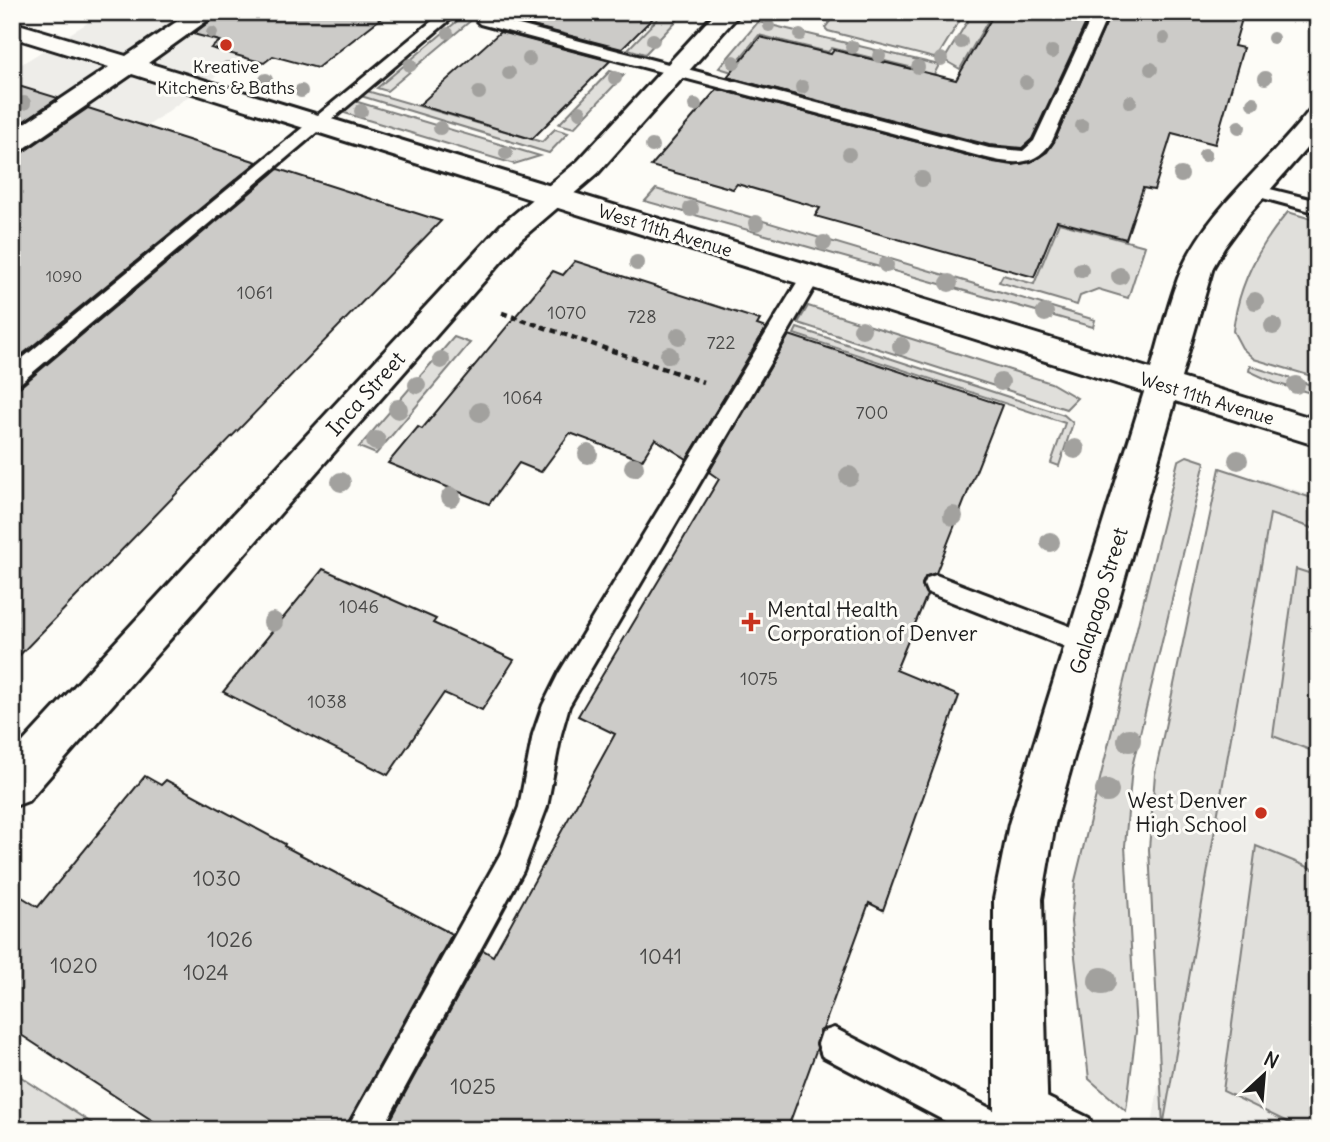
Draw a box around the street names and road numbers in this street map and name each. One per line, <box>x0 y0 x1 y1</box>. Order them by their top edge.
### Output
street label: West 11th Avenue <box>595 199 735 262</box>
street label: Inca Street <box>321 346 411 442</box>
street label: West 11th Avenue <box>1137 367 1277 430</box>
street label: Galapago Street <box>1063 524 1134 678</box>

